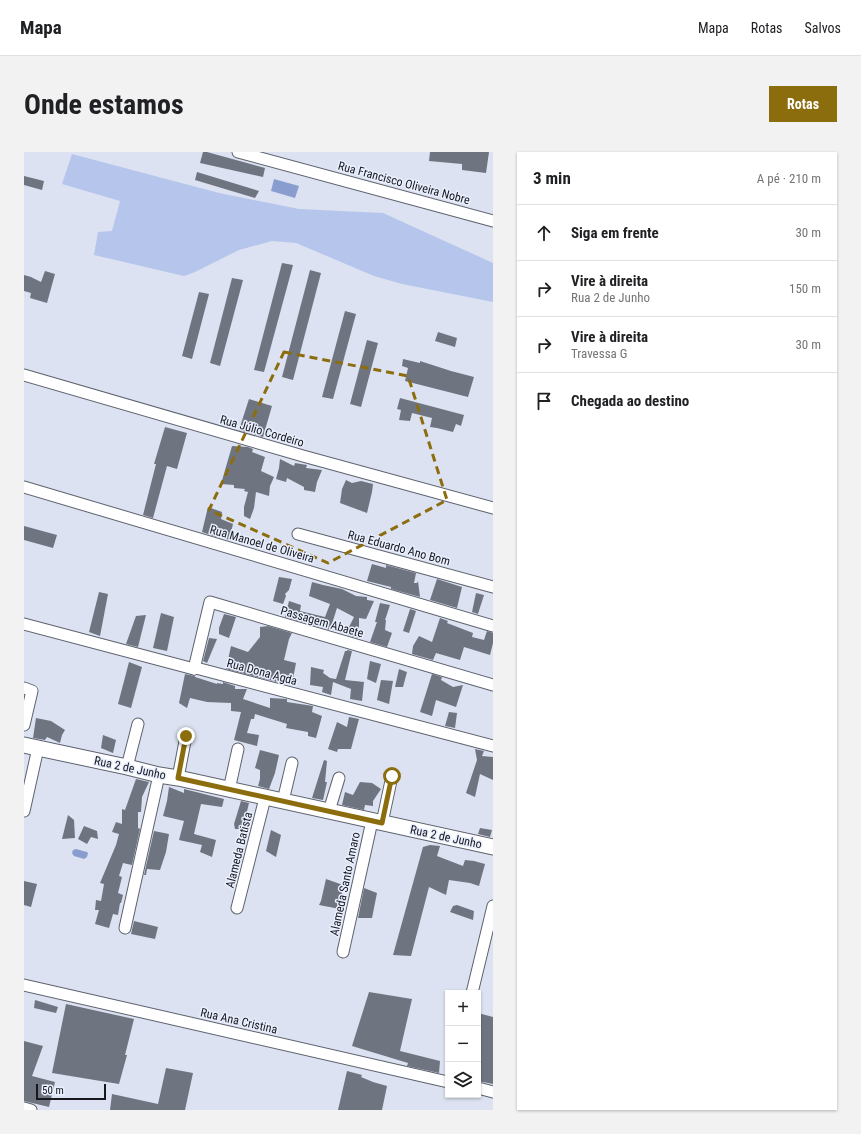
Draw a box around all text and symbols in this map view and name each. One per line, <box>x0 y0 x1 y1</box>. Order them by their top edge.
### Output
text: Mapa <box>20 16 62 39</box>
text: Mapa <box>698 20 729 36</box>
text: Rotas <box>751 20 783 36</box>
text: Salvos <box>805 20 841 36</box>
button: Rotas <box>769 86 837 122</box>
text: Onde estamos <box>24 88 184 121</box>
street label: Rua Francisco Oliveira Nobre <box>337 159 472 207</box>
text: 3 min <box>533 168 571 188</box>
text: A pé · 210 m <box>757 171 821 186</box>
icon: ahead <box>533 222 555 244</box>
text: Siga em frente <box>571 224 659 242</box>
text: 30 m <box>795 225 821 240</box>
text: Vire à direita <box>571 272 648 290</box>
icon: right <box>533 278 555 300</box>
text: 150 m <box>789 281 821 296</box>
text: Rua 2 de Junho <box>571 290 650 305</box>
text: Vire à direita <box>571 328 648 346</box>
icon: right <box>533 334 555 356</box>
text: 30 m <box>795 337 821 352</box>
text: Travessa G <box>571 346 627 361</box>
icon: arrive <box>533 390 555 412</box>
text: Chegada ao destino <box>571 392 689 410</box>
street label: Rua Júlio Cordeiro <box>218 412 306 450</box>
street label: Rua Manoel de Oliveira <box>208 522 316 566</box>
street label: Rua Eduardo Ano Bom <box>346 528 452 568</box>
street label: Passagem Abaete <box>279 603 366 641</box>
street label: Rua Dona Agda <box>225 656 299 688</box>
route end <box>177 727 195 745</box>
street label: Rua 2 de Junho <box>93 754 167 782</box>
route start <box>383 767 401 785</box>
street label: Alameda Batista <box>223 810 255 889</box>
street label: Rua 2 de Junho <box>409 823 483 851</box>
street label: Alameda Santo Amaro <box>327 831 363 937</box>
map controls <box>445 990 481 1098</box>
button: + <box>445 990 481 1026</box>
street label: Rua Ana Cristina <box>199 1005 279 1037</box>
button: − <box>445 1026 481 1062</box>
button: layers <box>445 1062 481 1098</box>
scale bar <box>36 1082 106 1101</box>
text: 50 m <box>42 1084 64 1097</box>

